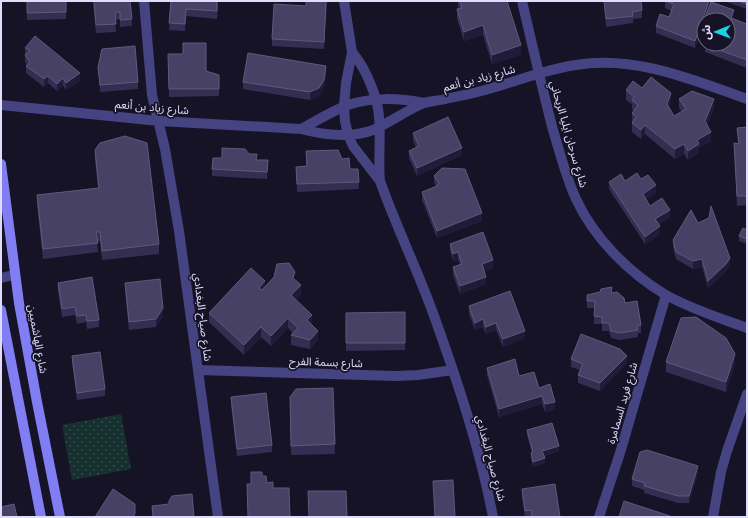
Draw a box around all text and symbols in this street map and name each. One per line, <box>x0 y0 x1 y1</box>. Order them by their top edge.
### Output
north arrow <box>696 12 736 52</box>
text: ش <box>698 24 714 40</box>
street label: شارع زياد بن أنعم <box>441 61 517 96</box>
street label: شارع سرحان ايليا الريحاني <box>545 79 592 190</box>
street label: شارع زياد بن أنعم <box>114 96 190 119</box>
street label: شارع صياح البغدادي <box>188 272 216 363</box>
street label: شارع الهاشميين <box>24 303 52 375</box>
street label: شارع بسمة الفرح <box>289 353 363 371</box>
street label: شارع فريد السمامرة <box>603 360 641 446</box>
street label: شارع صياح البغدادي <box>470 413 510 504</box>

